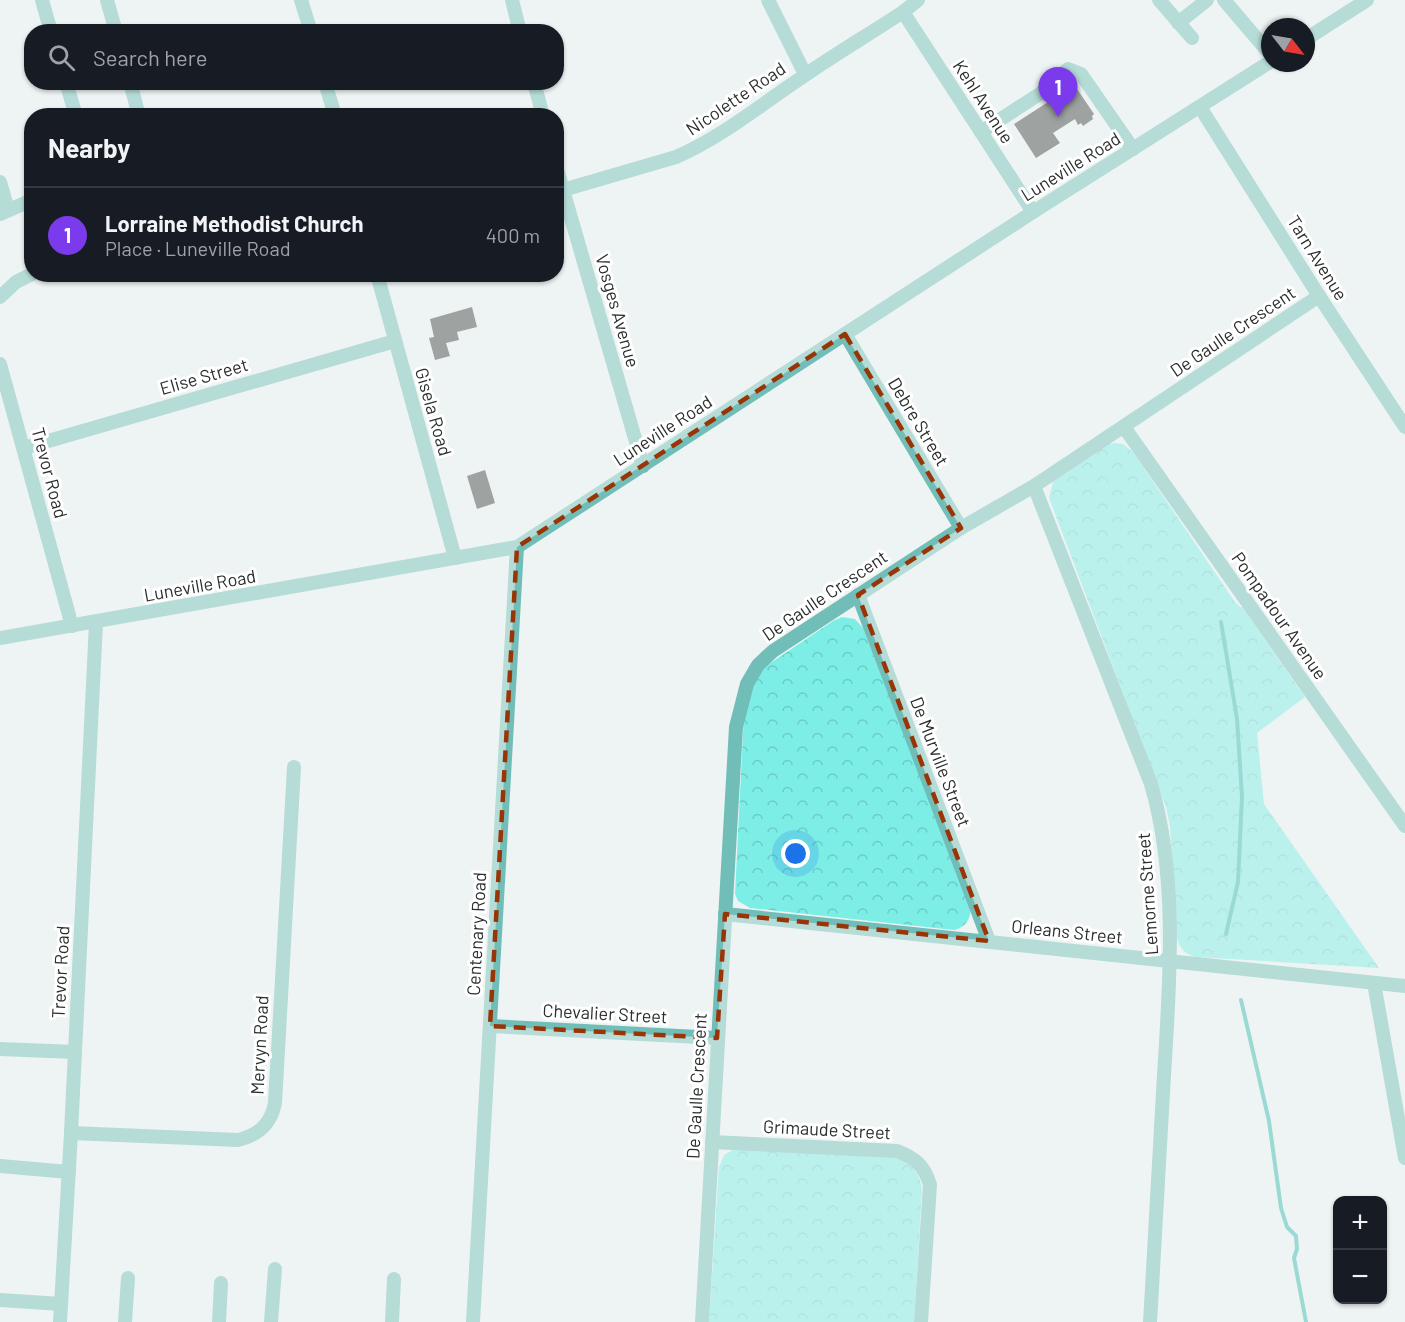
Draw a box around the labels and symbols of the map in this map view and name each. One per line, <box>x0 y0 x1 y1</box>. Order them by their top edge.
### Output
north arrow <box>1261 18 1315 72</box>
street label: Kehl Avenue <box>949 56 1019 147</box>
street label: Nicolette Road <box>681 57 789 140</box>
pin: 1 <box>1038 68 1078 117</box>
street label: Luneville Road <box>1017 127 1124 205</box>
street label: Tarn Avenue <box>1283 211 1353 304</box>
street label: Vosges Avenue <box>591 252 645 370</box>
street label: De Gaulle Crescent <box>1166 281 1299 381</box>
street label: Elise Street <box>157 353 250 399</box>
street label: Gisela Road <box>411 365 457 458</box>
street label: Debre Street <box>884 373 954 470</box>
street label: Luneville Road <box>609 390 716 470</box>
street label: Trevor Road <box>27 425 73 521</box>
street label: De Gaulle Crescent <box>758 545 891 645</box>
street label: Pompadour Avenue <box>1228 547 1332 684</box>
street label: Luneville Road <box>142 564 257 606</box>
street label: De Murville Street <box>906 693 976 830</box>
street label: Lemorne Street <box>1132 832 1162 956</box>
your location <box>781 839 810 868</box>
street label: Centenary Road <box>462 872 490 996</box>
street label: Orleans Street <box>1010 914 1124 948</box>
street label: Trevor Road <box>47 925 73 1019</box>
street label: Mervyn Road <box>245 995 273 1095</box>
street label: Chevalier Street <box>542 999 668 1027</box>
street label: De Gaulle Crescent <box>681 1012 711 1160</box>
street label: Grimaude Street <box>763 1115 892 1143</box>

